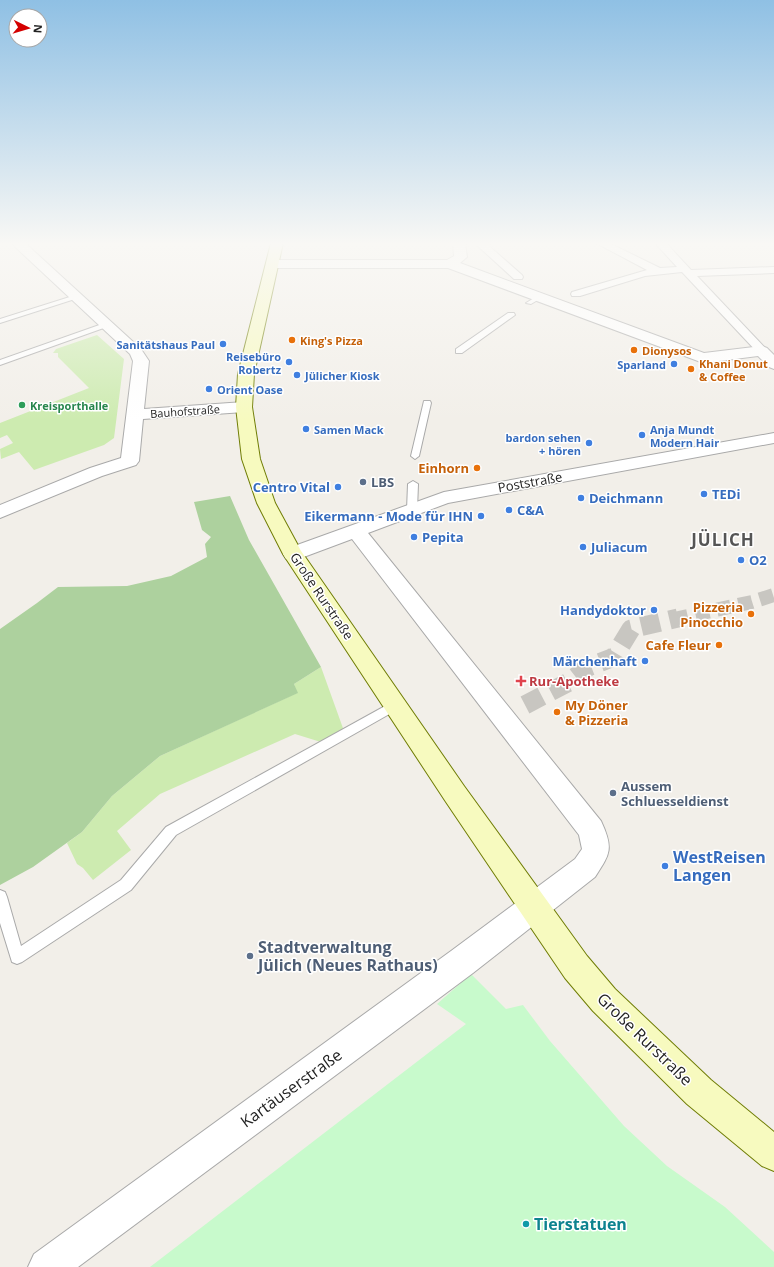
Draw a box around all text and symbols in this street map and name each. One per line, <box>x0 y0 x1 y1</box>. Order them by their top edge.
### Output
north arrow <box>8 8 48 48</box>
text: N <box>31 24 46 34</box>
place label: King's Pizza <box>300 333 363 348</box>
marker: King's Pizza <box>287 335 297 345</box>
place label: Sanitätshaus Paul <box>116 337 215 352</box>
marker: Sanitätshaus Paul <box>218 339 228 349</box>
place label: Dionysos <box>642 343 692 358</box>
marker: Dionysos <box>629 345 639 355</box>
place label: Reisebüro Robertz <box>226 349 282 377</box>
place label: Khani Donut & Coffee <box>699 356 768 384</box>
marker: Reisebüro Robertz <box>284 357 294 367</box>
place label: Sparland <box>617 357 666 372</box>
marker: Sparland <box>669 359 679 369</box>
marker: Khani Donut & Coffee <box>686 364 696 374</box>
place label: Jülicher Kiosk <box>304 368 380 383</box>
marker: Jülicher Kiosk <box>292 370 302 380</box>
place label: Orient Oase <box>217 382 283 397</box>
marker: Orient Oase <box>204 384 214 394</box>
place label: Kreisporthalle <box>30 398 109 413</box>
marker: Kreisporthalle <box>17 400 27 410</box>
street label: Bauhofstraße <box>150 401 220 421</box>
place label: Samen Mack <box>314 422 384 437</box>
place label: Anja Mundt Modern Hair <box>650 422 719 450</box>
marker: Samen Mack <box>301 424 311 434</box>
place label: bardon sehen + hören <box>506 430 581 458</box>
marker: Anja Mundt Modern Hair <box>637 430 647 440</box>
marker: bardon sehen + hören <box>584 438 594 448</box>
place label: Einhorn <box>418 459 469 477</box>
marker: Einhorn <box>472 463 482 473</box>
street label: Poststraße <box>496 467 564 497</box>
place label: LBS <box>371 473 394 491</box>
marker: LBS <box>358 477 368 487</box>
place label: Centro Vital <box>253 478 330 496</box>
marker: Centro Vital <box>333 482 343 492</box>
place label: TEDi <box>712 485 740 503</box>
place label: Deichmann <box>589 489 663 507</box>
marker: TEDi <box>699 489 709 499</box>
marker: Deichmann <box>576 493 586 503</box>
place label: C&A <box>517 501 544 519</box>
marker: C&A <box>504 505 514 515</box>
place label: Eikermann - Mode für IHN <box>304 507 473 525</box>
marker: Eikermann - Mode für IHN <box>476 511 486 521</box>
place label: Pepita <box>422 528 464 546</box>
district label: JÜLICH <box>689 528 755 551</box>
marker: Pepita <box>409 532 419 542</box>
place label: Juliacum <box>590 538 648 556</box>
marker: Juliacum <box>578 542 588 552</box>
street label: Große Rurstraße <box>286 549 358 643</box>
place label: O2 <box>749 551 767 569</box>
marker: O2 <box>736 555 746 565</box>
place label: Pizzeria Pinocchio <box>680 598 743 631</box>
place label: Handydoktor <box>560 601 646 619</box>
marker: Handydoktor <box>649 605 659 615</box>
marker: Pizzeria Pinocchio <box>746 609 756 619</box>
place label: Cafe Fleur <box>646 636 711 654</box>
marker: Cafe Fleur <box>714 640 724 650</box>
place label: Märchenhaft <box>552 652 637 670</box>
marker: Märchenhaft <box>640 656 650 666</box>
place label: Rur-Apotheke <box>529 672 619 690</box>
marker: Rur-Apotheke <box>516 676 526 686</box>
place label: My Döner & Pizzeria <box>565 696 628 729</box>
marker: My Döner & Pizzeria <box>552 707 562 717</box>
place label: Aussem Schluesseldienst <box>621 777 729 810</box>
marker: Aussem Schluesseldienst <box>608 788 618 798</box>
place label: WestReisen Langen <box>673 846 766 886</box>
marker: WestReisen Langen <box>660 861 670 871</box>
place label: Stadtverwaltung Jülich (Neues Rathaus) <box>256 936 438 976</box>
marker: Stadtverwaltung Jülich (Neues Rathaus) <box>245 951 255 961</box>
street label: Große Rurstraße <box>592 988 698 1090</box>
street label: Kartäuserstraße <box>236 1044 346 1132</box>
place label: Tierstatuen <box>534 1213 627 1235</box>
marker: Tierstatuen <box>521 1219 531 1229</box>

